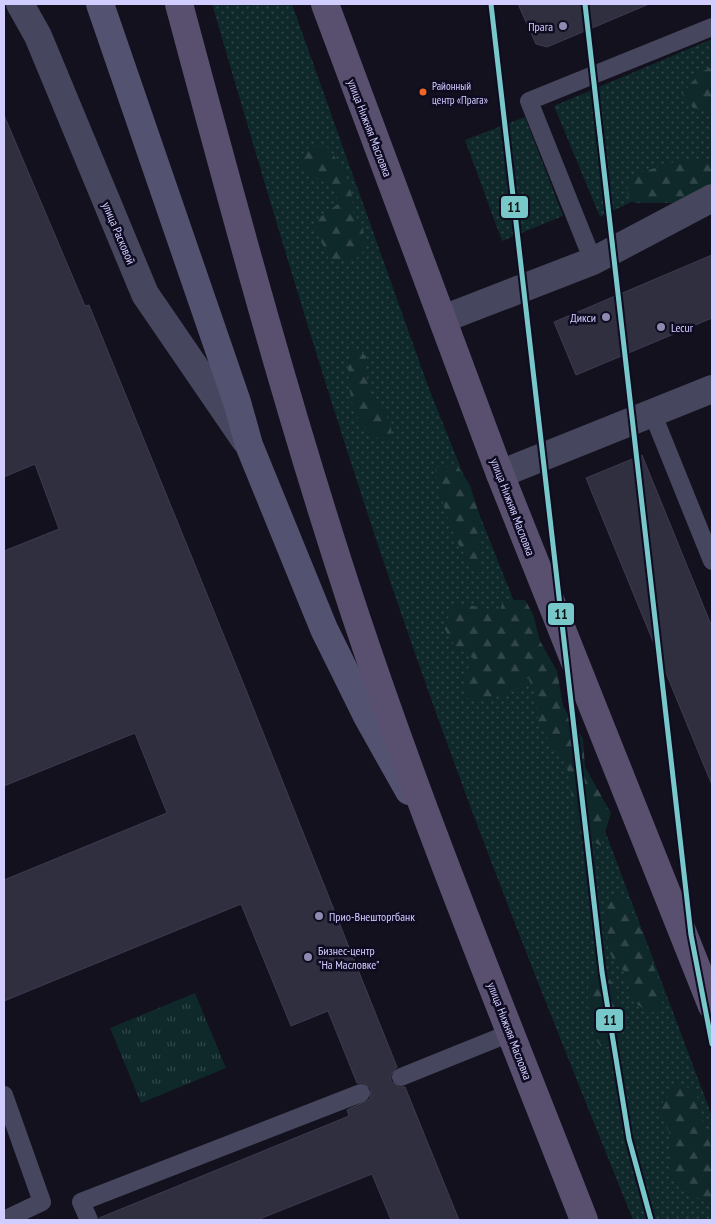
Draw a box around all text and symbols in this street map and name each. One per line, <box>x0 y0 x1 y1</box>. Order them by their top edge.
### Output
place label: Прага <box>528 19 553 34</box>
marker: Прага <box>557 20 569 32</box>
street label: улица Нижняя Масловка <box>344 77 396 179</box>
place label: Районный центр «Прага» <box>432 79 488 107</box>
marker: Районный центр «Прага» <box>418 87 428 97</box>
line badge: 11 <box>500 195 529 219</box>
text: 11 <box>507 198 521 216</box>
street label: улица Расковой <box>99 200 139 266</box>
place label: Дикси <box>570 310 596 325</box>
marker: Дикси <box>600 311 612 323</box>
place label: Lecur <box>671 320 694 335</box>
marker: Lecur <box>655 321 667 333</box>
street label: улица Нижняя Масловка <box>487 456 539 558</box>
line badge: 11 <box>547 602 575 626</box>
text: 11 <box>554 605 568 623</box>
place label: Прио-Внешторгбанк <box>329 909 415 924</box>
marker: Прио-Внешторгбанк <box>313 910 325 922</box>
place label: Бизнес-центр "На Масловке" <box>318 943 380 972</box>
marker: Бизнес-центр "На Масловке" <box>302 951 314 963</box>
street label: улица Нижняя Масловка <box>484 980 536 1082</box>
line badge: 11 <box>595 1008 624 1032</box>
text: 11 <box>603 1011 617 1029</box>

